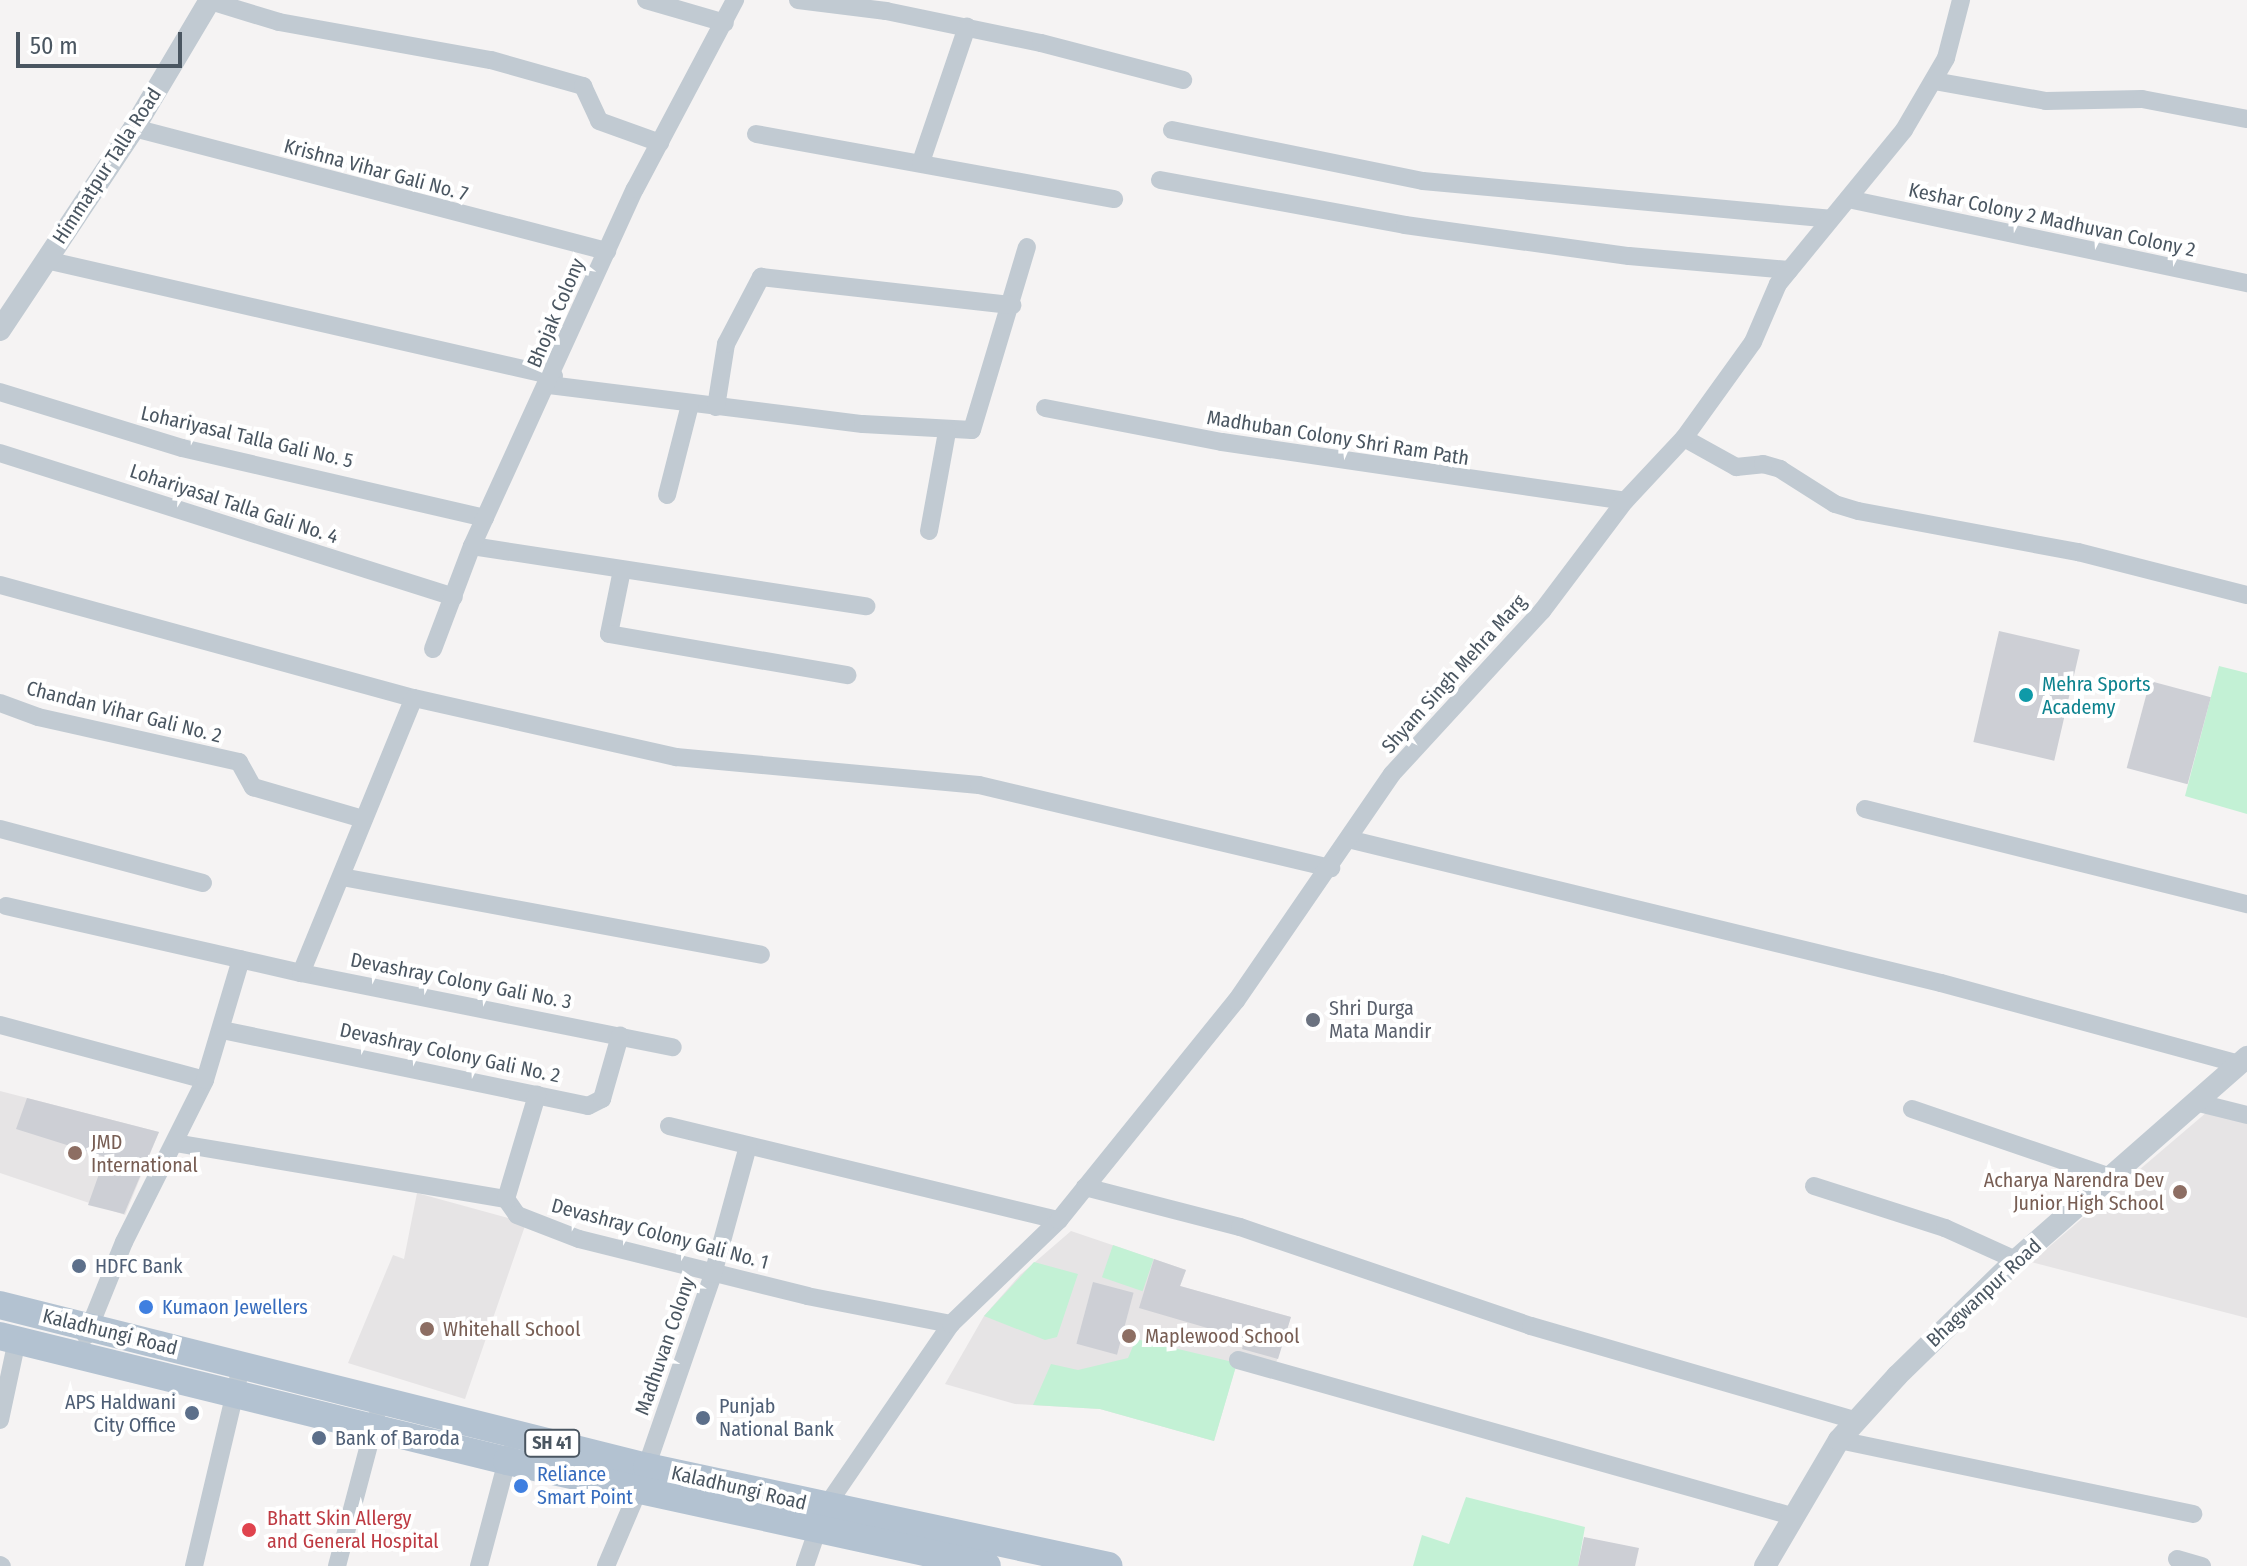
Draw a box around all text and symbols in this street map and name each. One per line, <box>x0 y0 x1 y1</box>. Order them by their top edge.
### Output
scale bar <box>20 16 186 66</box>
text: 50 m <box>30 32 78 60</box>
street label: Himmatpur Talla Road <box>48 83 166 249</box>
street label: Krishna Vihar Gali No. 7 <box>281 134 471 206</box>
street label: Keshar Colony 2 Madhuvan Colony 2 <box>1906 178 2198 262</box>
street label: Bhojak Colony <box>522 255 590 371</box>
street label: Lohariyasal Talla Gali No. 5 <box>139 401 355 473</box>
street label: Madhuban Colony Shri Ram Path <box>1205 405 1471 471</box>
street label: Lohariyasal Talla Gali No. 4 <box>127 459 341 549</box>
street label: Shyam Singh Mehra Marg <box>1377 590 1531 758</box>
place label: Mehra Sports Academy <box>2042 672 2151 719</box>
street label: Chandan Vihar Gali No. 2 <box>24 676 224 748</box>
marker: Mehra Sports Academy <box>2017 686 2035 704</box>
street label: Devashray Colony Gali No. 3 <box>348 948 574 1014</box>
place label: Shri Durga Mata Mandir <box>1329 996 1431 1043</box>
marker: Shri Durga Mata Mandir <box>1304 1011 1322 1029</box>
street label: Devashray Colony Gali No. 2 <box>338 1018 562 1088</box>
place label: JMD International <box>91 1130 198 1177</box>
marker: JMD International <box>66 1144 84 1162</box>
place label: Acharya Narendra Dev Junior High School <box>1984 1168 2164 1215</box>
marker: Acharya Narendra Dev Junior High School <box>2171 1183 2189 1201</box>
street label: Devashray Colony Gali No. 1 <box>549 1193 771 1275</box>
street label: Bhagwanpur Road <box>1922 1234 2046 1352</box>
place label: HDFC Bank <box>95 1254 183 1278</box>
marker: HDFC Bank <box>70 1257 88 1275</box>
street label: Madhuvan Colony <box>630 1274 700 1418</box>
place label: Kumaon Jewellers <box>162 1295 308 1319</box>
marker: Kumaon Jewellers <box>137 1298 155 1316</box>
street label: Kaladhungi Road <box>40 1304 180 1360</box>
place label: Whitehall School <box>443 1317 580 1341</box>
marker: Whitehall School <box>418 1320 436 1338</box>
place label: Maplewood School <box>1145 1324 1300 1348</box>
marker: Maplewood School <box>1120 1327 1138 1345</box>
place label: APS Haldwani City Office <box>65 1390 176 1437</box>
place label: Punjab National Bank <box>719 1394 834 1441</box>
marker: APS Haldwani City Office <box>183 1404 201 1422</box>
marker: Punjab National Bank <box>694 1409 712 1427</box>
place label: Bank of Baroda <box>335 1426 460 1450</box>
marker: Bank of Baroda <box>310 1429 328 1447</box>
road number: SH 41 <box>524 1429 580 1457</box>
street label: Kaladhungi Road <box>669 1461 809 1515</box>
place label: Reliance Smart Point <box>537 1462 633 1509</box>
marker: Reliance Smart Point <box>512 1477 530 1495</box>
place label: Bhatt Skin Allergy and General Hospital <box>267 1506 439 1553</box>
marker: Bhatt Skin Allergy and General Hospital <box>238 1519 260 1541</box>

